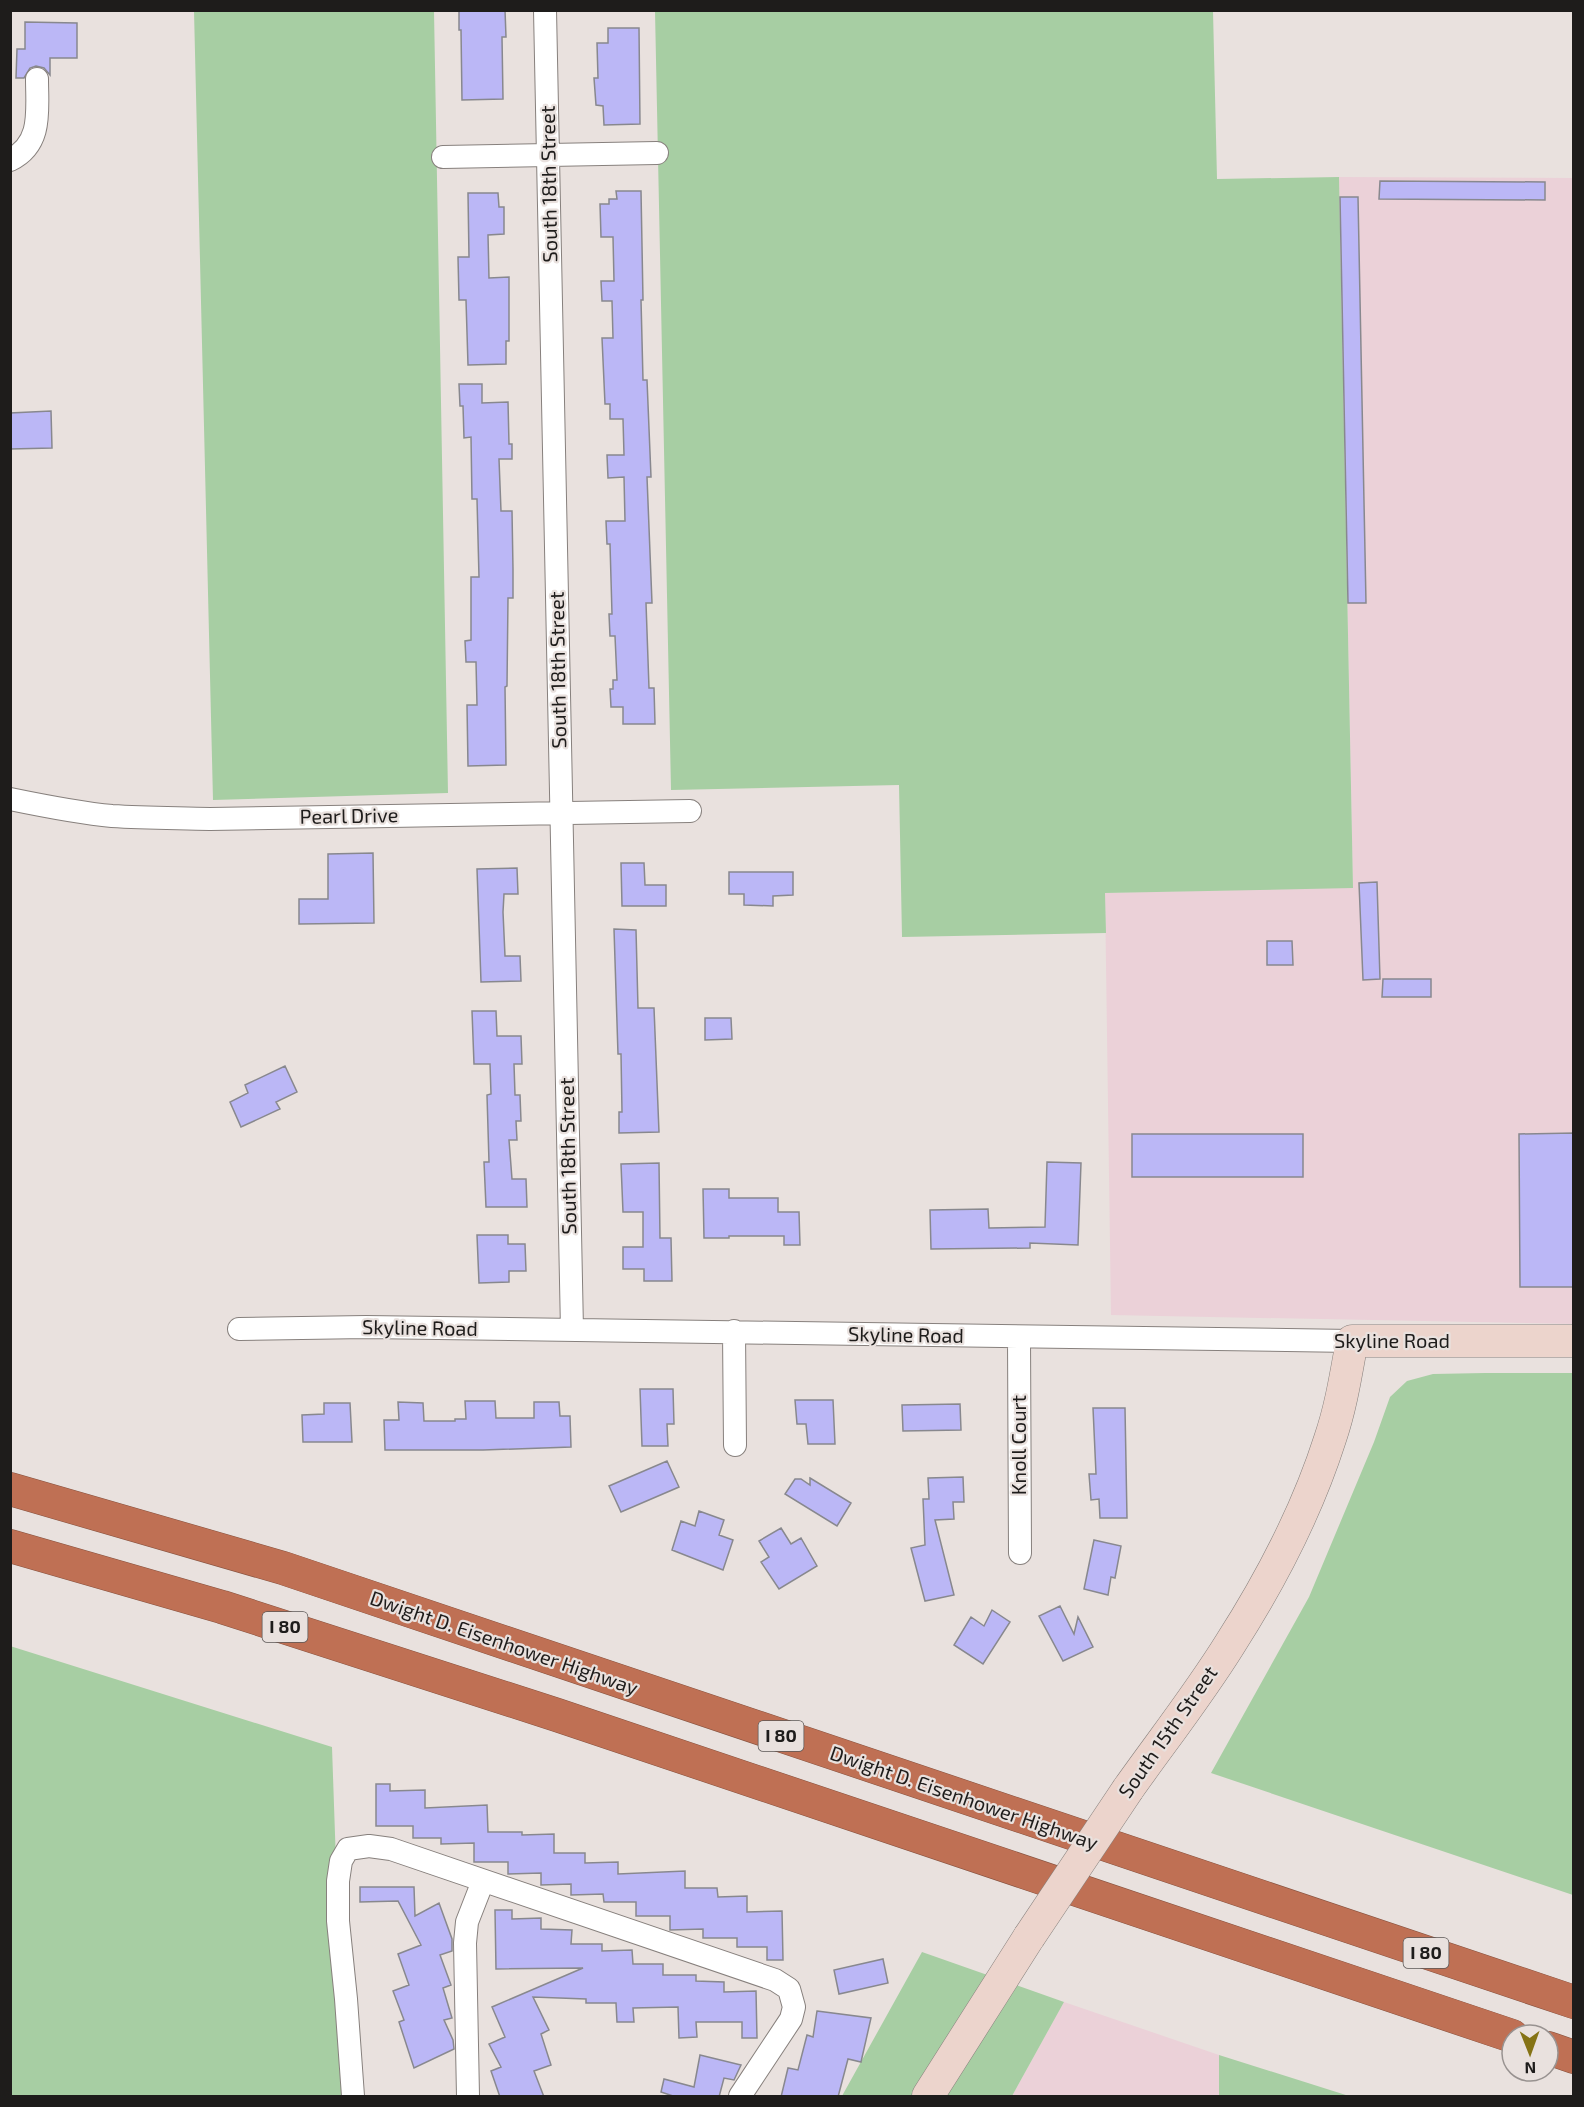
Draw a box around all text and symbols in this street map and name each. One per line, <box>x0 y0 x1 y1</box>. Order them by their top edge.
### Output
street label: South 18th Street <box>535 105 561 263</box>
street label: South 18th Street <box>544 591 570 749</box>
street label: Pearl Drive <box>299 802 399 828</box>
street label: South 18th Street <box>554 1077 580 1235</box>
street label: Skyline Road <box>362 1314 478 1340</box>
street label: Skyline Road <box>848 1321 964 1347</box>
street label: Skyline Road <box>1334 1328 1450 1352</box>
street label: Knoll Court <box>1006 1394 1030 1495</box>
street label: Dwight D. Eisenhower Highway <box>367 1585 642 1699</box>
road number: I 80 <box>262 1612 308 1642</box>
street label: South 15th Street <box>1113 1660 1222 1802</box>
road number: I 80 <box>758 1721 804 1751</box>
street label: Dwight D. Eisenhower Highway <box>827 1740 1102 1854</box>
road number: I 80 <box>1404 1938 1448 1968</box>
north arrow <box>1500 2023 1560 2083</box>
text: N <box>1524 2059 1536 2078</box>

